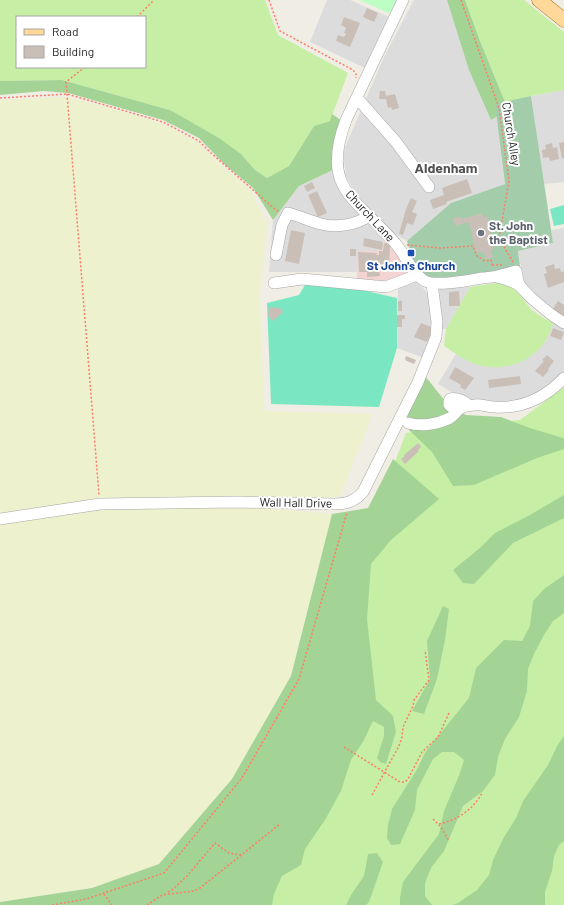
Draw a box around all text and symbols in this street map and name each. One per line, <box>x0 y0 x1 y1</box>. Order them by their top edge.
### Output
legend <box>16 16 146 68</box>
text: Road <box>52 24 79 38</box>
text: Building <box>52 44 94 58</box>
street label: Church Alley <box>500 101 524 167</box>
district label: Aldenham <box>415 159 478 176</box>
street label: Church Lane <box>343 187 398 244</box>
place label: St. John the Baptist <box>489 218 548 246</box>
marker: St. John the Baptist <box>476 228 486 238</box>
marker: St John's Church <box>406 248 416 258</box>
place label: St John's Church <box>367 258 455 272</box>
street label: Wall Hall Drive <box>260 494 332 510</box>

